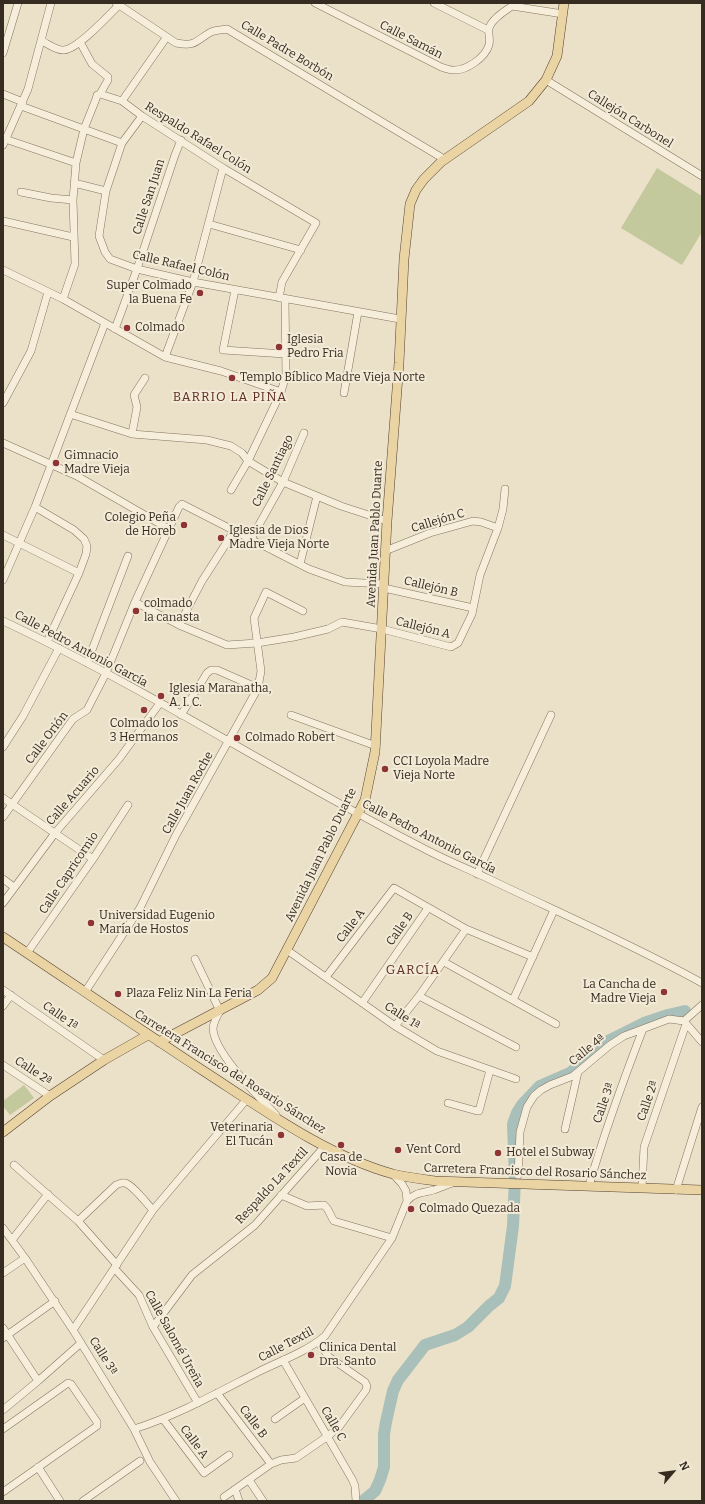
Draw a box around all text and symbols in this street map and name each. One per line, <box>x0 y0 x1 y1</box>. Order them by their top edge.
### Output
street label: Calle Padre Borbón <box>238 18 336 84</box>
street label: Calle Samán <box>377 18 445 62</box>
street label: Callejón Carbonel <box>585 87 675 151</box>
street label: Respaldo Rafael Colón <box>142 99 254 177</box>
street label: Calle San Juan <box>130 157 168 237</box>
street label: Calle Rafael Colón <box>131 248 231 284</box>
place label: Super Colmado la Buena Fe <box>106 279 192 307</box>
marker: Super Colmado la Buena Fe <box>195 288 205 298</box>
place label: Colmado <box>135 321 185 335</box>
marker: Colmado <box>122 323 132 333</box>
place label: Iglesia Pedro Fria <box>287 333 344 361</box>
marker: Iglesia Pedro Fria <box>274 342 284 352</box>
place label: Templo Bíblico Madre Vieja Norte <box>240 371 425 385</box>
marker: Templo Bíblico Madre Vieja Norte <box>227 373 237 383</box>
district label: BARRIO LA PIÑA <box>173 389 287 405</box>
street label: Calle Santiago <box>249 432 297 510</box>
place label: Gimnacio Madre Vieja <box>64 449 130 477</box>
marker: Gimnacio Madre Vieja <box>51 458 61 468</box>
street label: Avenida Juan Pablo Duarte <box>364 460 386 608</box>
street label: Callejón C <box>409 506 467 536</box>
place label: Colegio Peña de Horeb <box>105 511 176 539</box>
marker: Colegio Peña de Horeb <box>179 520 189 530</box>
place label: Iglesia de Dios Madre Vieja Norte <box>229 524 329 552</box>
marker: Iglesia de Dios Madre Vieja Norte <box>216 533 226 543</box>
street label: Callejón B <box>402 574 460 600</box>
place label: colmado la canasta <box>144 597 199 625</box>
marker: colmado la canasta <box>131 606 141 616</box>
street label: Calle Pedro Antonio García <box>12 608 150 690</box>
street label: Callejón A <box>394 614 452 642</box>
place label: Iglesia Maranatha, A. I. C. <box>169 682 271 710</box>
marker: Iglesia Maranatha, A. I. C. <box>156 691 166 701</box>
marker: Colmado los 3 Hermanos <box>139 705 149 715</box>
street label: Calle Orión <box>23 709 71 767</box>
place label: Colmado los 3 Hermanos <box>110 717 178 745</box>
place label: Colmado Robert <box>245 731 335 745</box>
marker: Colmado Robert <box>232 733 242 743</box>
street label: Calle Juan Roche <box>159 749 217 837</box>
place label: CCI Loyola Madre Vieja Norte <box>393 755 489 783</box>
street label: Calle Acuario <box>43 763 103 829</box>
marker: CCI Loyola Madre Vieja Norte <box>380 764 390 774</box>
street label: Avenida Juan Pablo Duarte <box>282 786 360 924</box>
street label: Calle Pedro Antonio García <box>360 797 498 877</box>
street label: Calle Capricornio <box>36 829 102 917</box>
street label: Calle A <box>334 906 368 946</box>
place label: Universidad Eugenio María de Hostos <box>99 909 215 937</box>
street label: Calle B <box>383 909 417 949</box>
marker: Universidad Eugenio María de Hostos <box>86 918 96 928</box>
district label: GARCÍA <box>386 962 440 978</box>
place label: La Cancha de Madre Vieja <box>583 978 656 1006</box>
place label: Plaza Feliz Nin La Feria <box>126 987 252 1001</box>
marker: La Cancha de Madre Vieja <box>659 987 669 997</box>
marker: Plaza Feliz Nin La Feria <box>113 989 123 999</box>
street label: Calle 1ª <box>39 999 81 1033</box>
street label: Calle 1ª <box>381 999 423 1033</box>
street label: Carretera Francisco del Rosario Sánchez <box>132 1007 328 1137</box>
street label: Calle 4ª <box>566 1031 608 1069</box>
street label: Calle 2ª <box>12 1054 54 1088</box>
street label: Calle 2ª <box>634 1079 662 1123</box>
street label: Calle 3ª <box>590 1081 618 1125</box>
place label: Veterinaria El Tucán <box>210 1121 273 1149</box>
marker: Veterinaria El Tucán <box>276 1130 286 1140</box>
marker: Casa de Novia <box>336 1140 346 1150</box>
place label: Vent Cord <box>406 1143 461 1157</box>
street label: Respaldo La Textil <box>233 1145 311 1227</box>
marker: Vent Cord <box>393 1145 403 1155</box>
place label: Hotel el Subway <box>506 1146 594 1160</box>
marker: Hotel el Subway <box>493 1148 503 1158</box>
place label: Casa de Novia <box>320 1151 362 1179</box>
street label: Carretera Francisco del Rosario Sánchez <box>423 1161 647 1183</box>
place label: Colmado Quezada <box>419 1202 520 1216</box>
marker: Colmado Quezada <box>406 1204 416 1214</box>
street label: Calle Salomé Ureña <box>141 1288 207 1390</box>
street label: Calle Textil <box>256 1324 316 1366</box>
street label: Calle 3ª <box>86 1334 120 1378</box>
place label: Clinica Dental Dra. Santo <box>319 1341 396 1369</box>
marker: Clinica Dental Dra. Santo <box>306 1350 316 1360</box>
street label: Calle B <box>236 1403 270 1441</box>
street label: Calle C <box>317 1404 349 1444</box>
street label: Calle A <box>177 1422 211 1462</box>
north arrow <box>653 1452 693 1492</box>
text: N <box>676 1459 692 1473</box>

